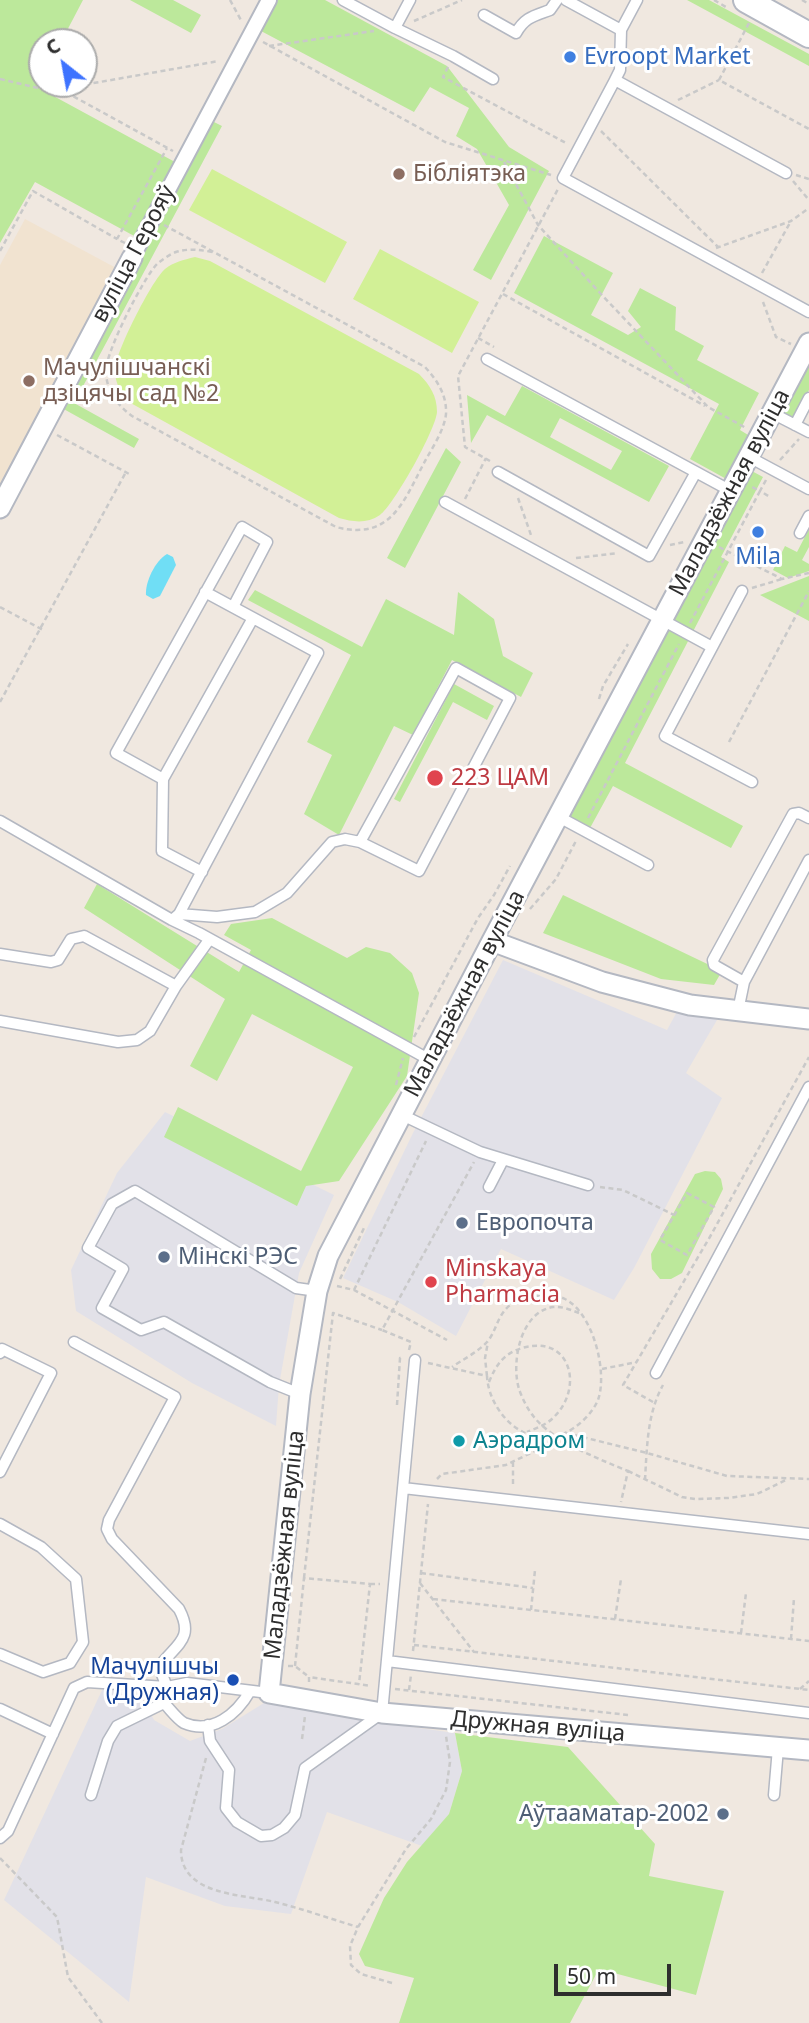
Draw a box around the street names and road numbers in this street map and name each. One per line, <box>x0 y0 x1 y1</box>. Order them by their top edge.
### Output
street label: вуліца Герояў <box>86 181 182 327</box>
street label: Маладзёжная вуліца <box>664 385 796 601</box>
street label: Маладзёжная вуліца <box>399 886 531 1102</box>
street label: Маладзёжная вуліца <box>259 1429 311 1661</box>
street label: Дружная вуліца <box>450 1706 626 1748</box>

